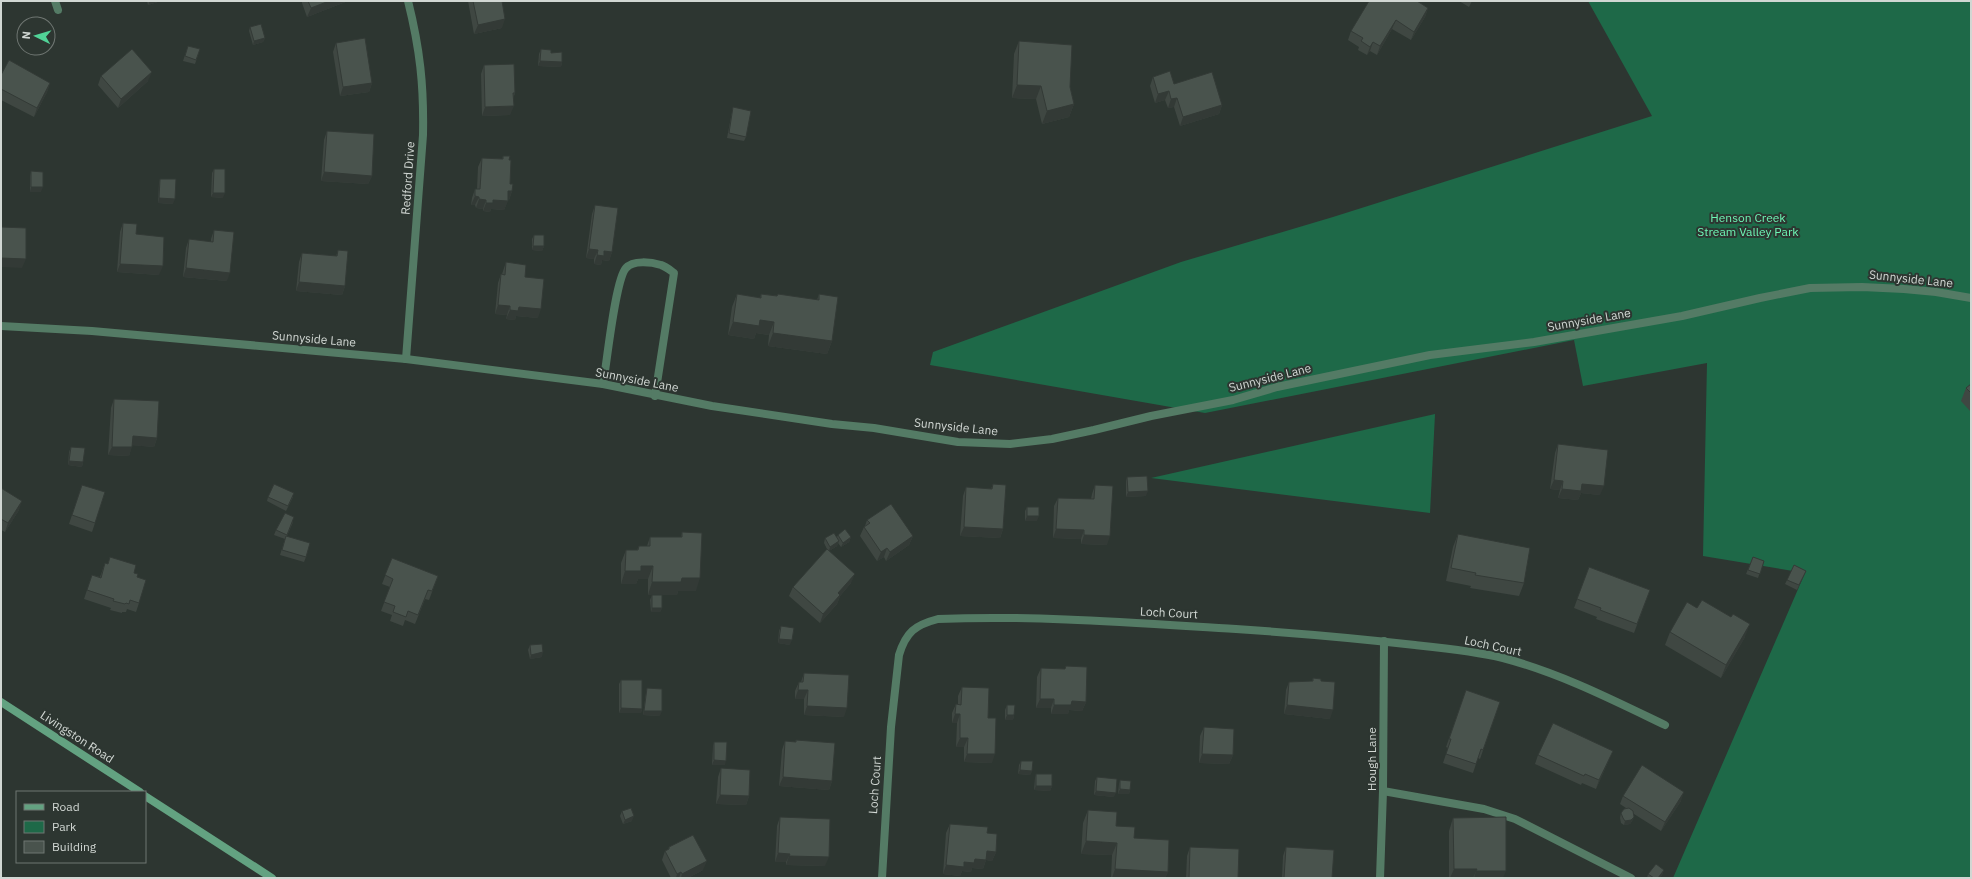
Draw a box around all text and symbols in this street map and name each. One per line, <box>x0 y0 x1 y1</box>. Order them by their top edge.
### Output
north arrow <box>16 16 56 56</box>
text: N <box>19 31 33 40</box>
street label: Redford Drive <box>397 140 418 215</box>
park label: Henson Creek Stream Valley Park <box>1697 210 1799 239</box>
street label: Sunnyside Lane <box>1868 267 1954 290</box>
street label: Sunnyside Lane <box>1546 305 1632 334</box>
street label: Sunnyside Lane <box>271 327 357 350</box>
street label: Sunnyside Lane <box>1227 360 1313 395</box>
street label: Sunnyside Lane <box>594 364 680 395</box>
street label: Sunnyside Lane <box>913 415 999 438</box>
street label: Loch Court <box>1140 603 1198 622</box>
street label: Loch Court <box>1463 632 1523 659</box>
street label: Livingston Road <box>38 707 117 766</box>
street label: Hough Lane <box>1364 727 1379 791</box>
street label: Loch Court <box>865 756 884 814</box>
legend <box>16 791 146 863</box>
text: Road <box>52 799 80 814</box>
text: Park <box>52 819 77 834</box>
text: Building <box>52 839 97 854</box>

